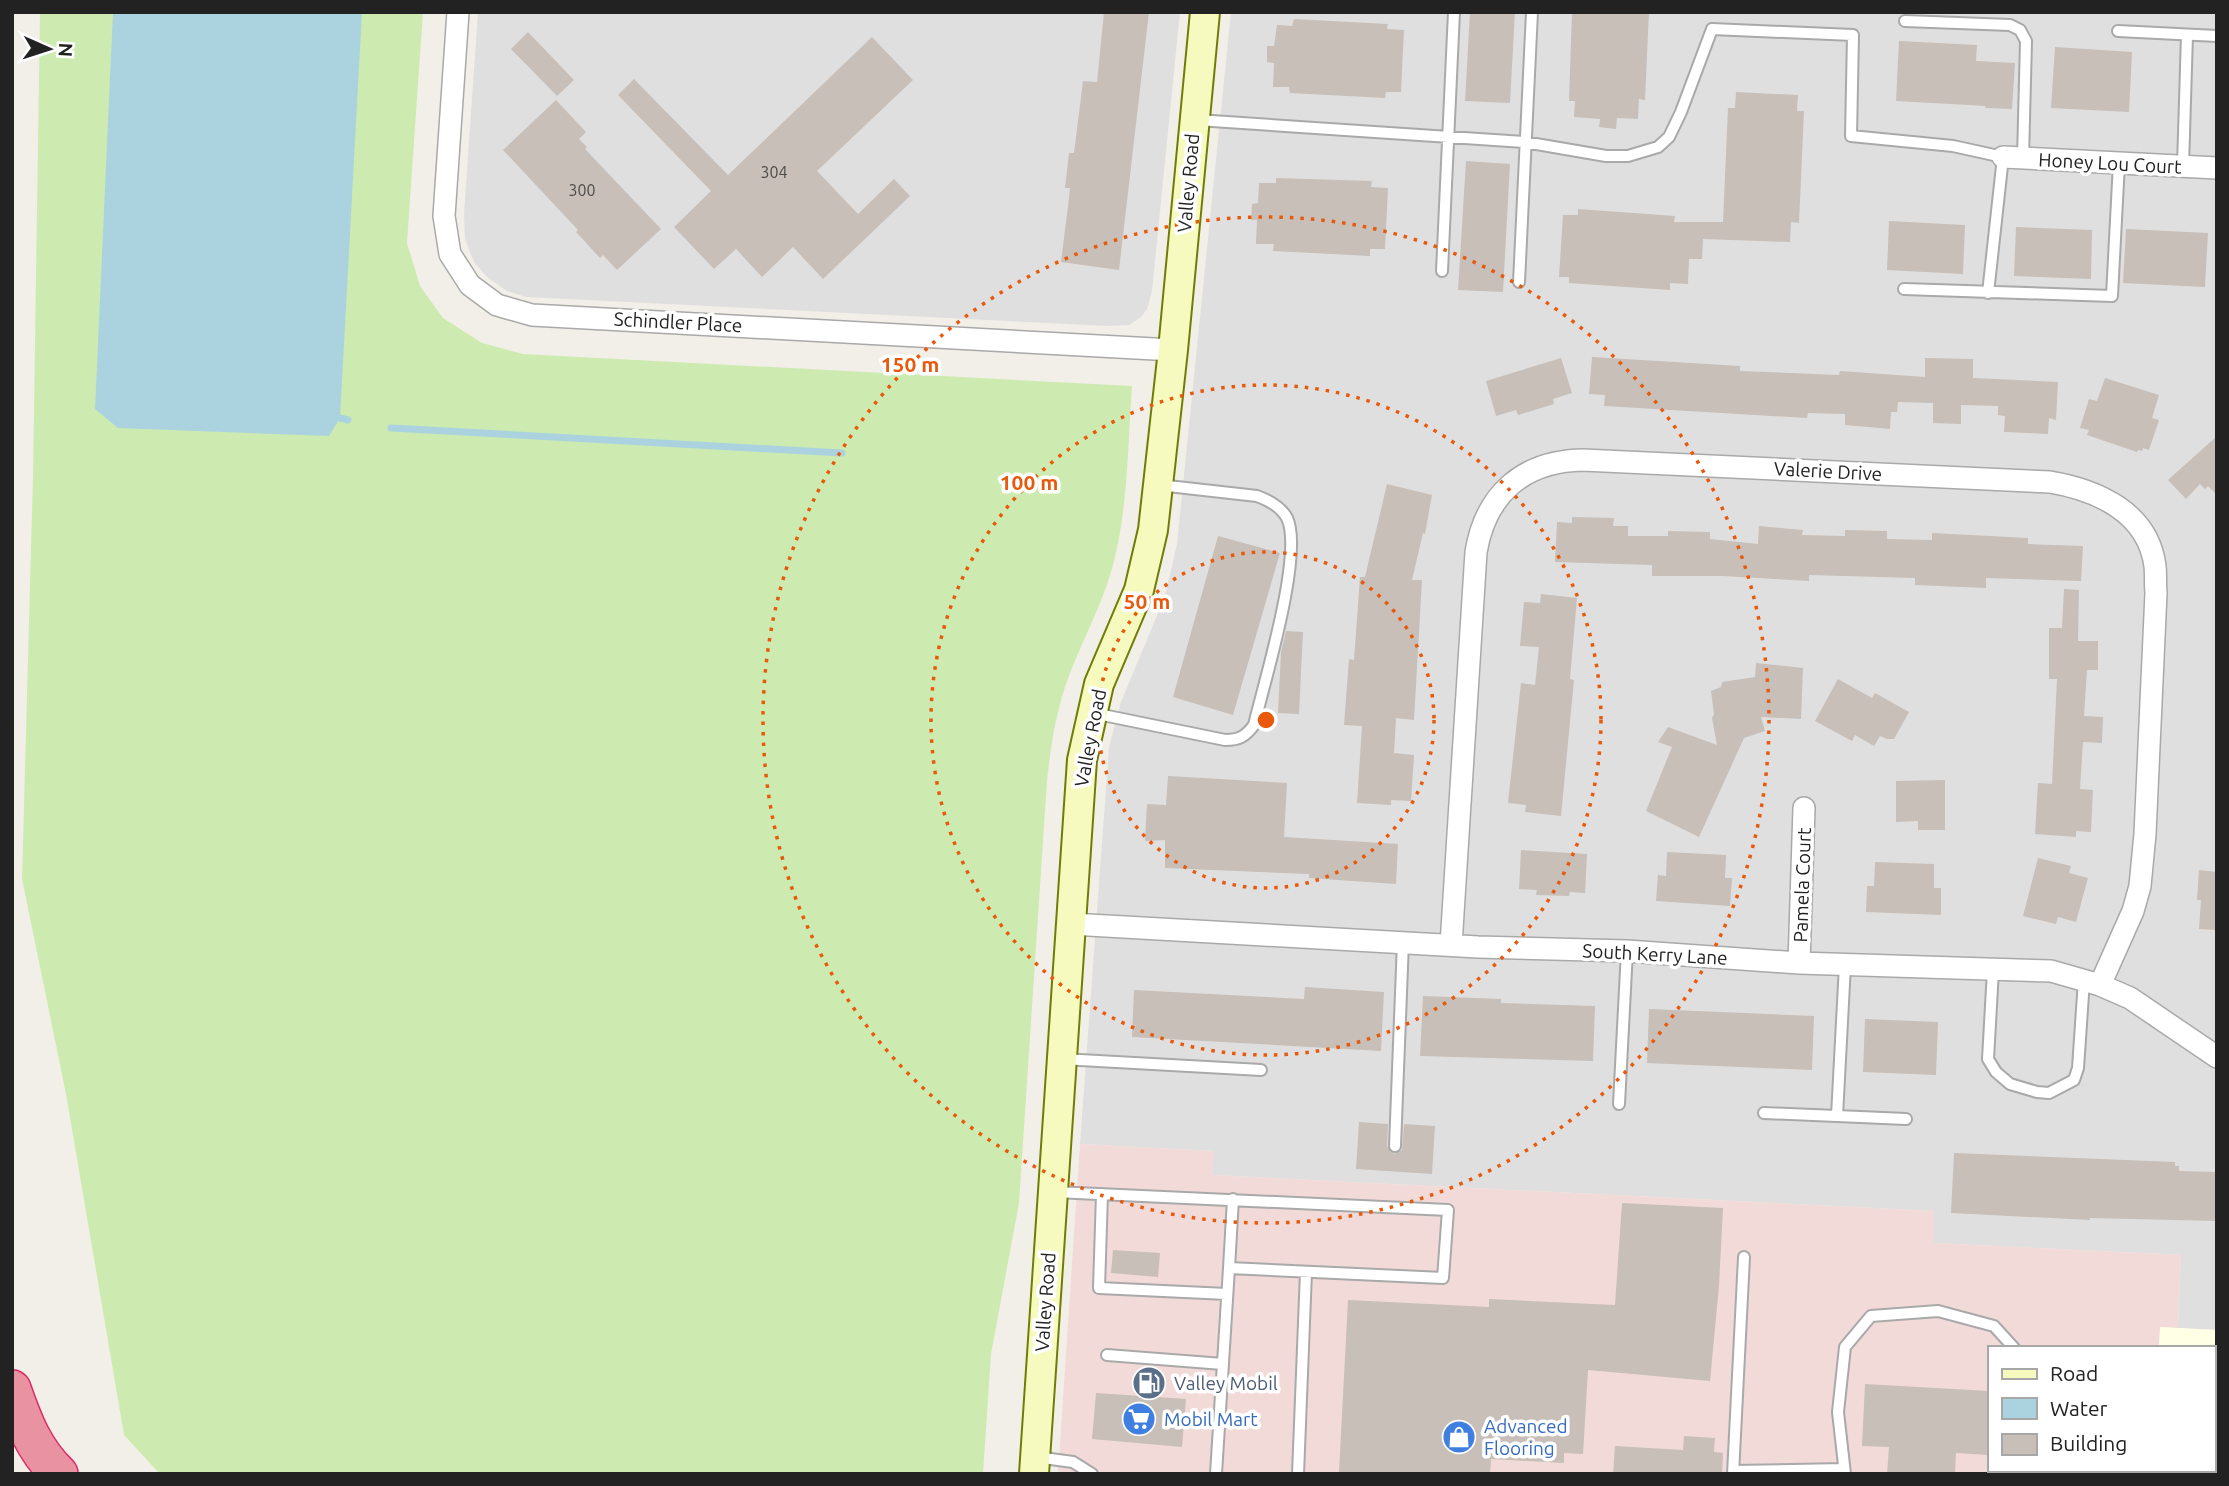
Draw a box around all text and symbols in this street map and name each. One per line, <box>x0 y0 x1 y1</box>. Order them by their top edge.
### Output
north arrow <box>14 14 84 84</box>
text: N <box>55 42 77 58</box>
street label: Valley Road <box>1173 133 1203 233</box>
street label: Honey Lou Court <box>2038 148 2183 178</box>
house number: 304 <box>760 163 788 181</box>
house number: 300 <box>568 181 596 199</box>
street label: Schindler Place <box>613 308 743 336</box>
text: 150 m <box>881 352 939 376</box>
street label: Valerie Drive <box>1773 457 1883 485</box>
text: 100 m <box>1000 470 1058 494</box>
text: 50 m <box>1124 589 1170 613</box>
street label: Valley Road <box>1070 687 1110 789</box>
centre of rings <box>1254 708 1278 732</box>
street label: Pamela Court <box>1789 827 1815 943</box>
street label: South Kerry Lane <box>1582 939 1728 969</box>
street label: Valley Road <box>1031 1252 1059 1352</box>
legend <box>1988 1346 2215 1472</box>
text: Road <box>2050 1361 2098 1385</box>
fuel station icon: Valley Mobil <box>1130 1364 1168 1402</box>
place label: Valley Mobil <box>1174 1372 1278 1394</box>
text: Water <box>2050 1396 2108 1420</box>
supermarket icon: Mobil Mart <box>1120 1400 1158 1438</box>
place label: Mobil Mart <box>1164 1408 1258 1430</box>
place label: Advanced Flooring <box>1484 1415 1568 1459</box>
shop icon: Advanced Flooring <box>1440 1418 1478 1456</box>
text: Building <box>2050 1431 2127 1455</box>

